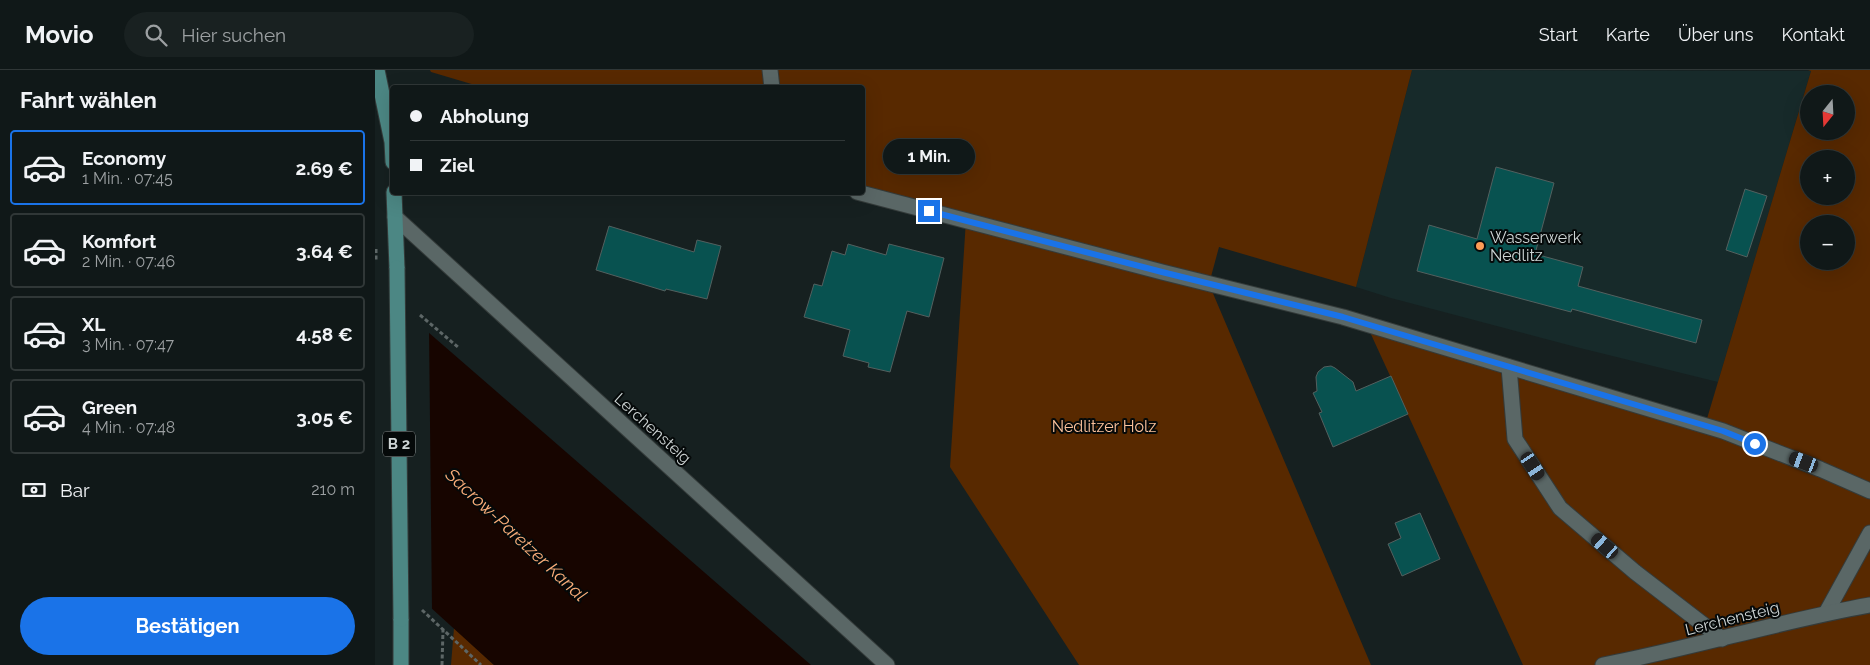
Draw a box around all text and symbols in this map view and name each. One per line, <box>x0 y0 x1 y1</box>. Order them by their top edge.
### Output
search box <box>124 12 474 57</box>
text: Movio <box>25 20 94 49</box>
icon: search <box>142 21 170 49</box>
text: Hier suchen <box>182 24 286 46</box>
text: Start <box>1539 24 1578 45</box>
text: Karte <box>1606 24 1650 45</box>
text: Über uns <box>1678 24 1753 45</box>
text: Kontakt <box>1781 24 1845 45</box>
north arrow <box>1800 85 1855 140</box>
map controls <box>1800 85 1855 270</box>
text: Fahrt wählen <box>20 87 157 113</box>
text: Abholung <box>440 105 529 127</box>
callout: 1 Min. <box>883 138 975 174</box>
icon: car <box>22 145 67 190</box>
text: Economy <box>82 147 166 169</box>
text: 1 Min. <box>908 147 950 166</box>
button: + <box>1800 150 1855 205</box>
text: Ziel <box>440 154 474 176</box>
text: 2.69 € <box>296 157 353 179</box>
text: 1 Min. · 07:45 <box>82 169 173 188</box>
route end <box>918 200 940 222</box>
button: − <box>1800 215 1855 270</box>
icon: car <box>22 228 67 273</box>
place label: Wasserwerk Nedlitz <box>1490 228 1582 265</box>
text: Komfort <box>82 230 156 252</box>
text: 3.64 € <box>296 240 353 262</box>
marker: Wasserwerk Nedlitz <box>1474 240 1486 252</box>
text: 2 Min. · 07:46 <box>82 252 175 271</box>
icon: car <box>22 311 67 356</box>
text: XL <box>82 313 105 335</box>
text: 4.58 € <box>296 323 353 345</box>
text: 3 Min. · 07:47 <box>82 335 174 354</box>
street label: Lerchensteig <box>610 389 695 468</box>
icon: car <box>22 394 67 439</box>
text: Green <box>82 396 137 418</box>
text: 3.05 € <box>296 406 353 428</box>
park label: Nedlitzer Holz <box>1052 417 1156 436</box>
text: 4 Min. · 07:48 <box>82 418 175 437</box>
road number: B 2 <box>383 432 415 456</box>
route start <box>1744 433 1766 455</box>
car <box>1518 449 1547 483</box>
car <box>1787 450 1820 474</box>
water label: Sacrow-Paretzer Kanal <box>441 463 591 606</box>
icon: cash <box>20 476 48 504</box>
text: Bar <box>60 479 90 501</box>
text: 210 m <box>311 480 355 499</box>
car <box>1588 530 1621 562</box>
button: Bestätigen <box>20 597 355 655</box>
street label: Lerchensteig <box>1683 598 1781 639</box>

